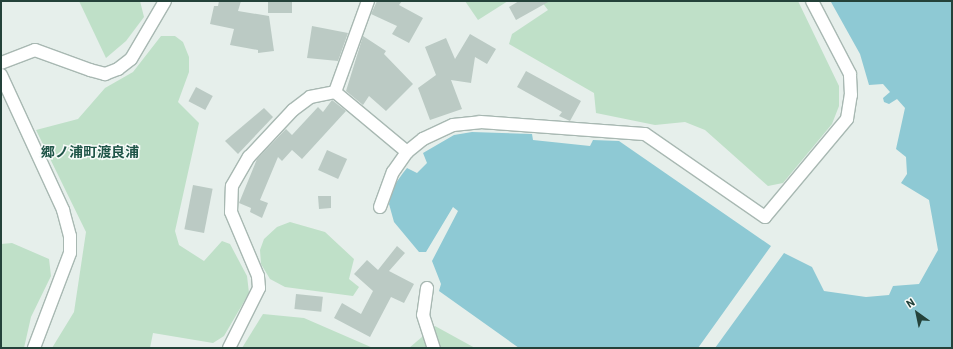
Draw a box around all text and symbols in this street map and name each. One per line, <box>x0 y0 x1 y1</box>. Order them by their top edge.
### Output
district label: 郷ノ浦町渡良浦 <box>41 144 139 160</box>
north arrow <box>897 293 937 333</box>
text: N <box>904 295 917 310</box>

